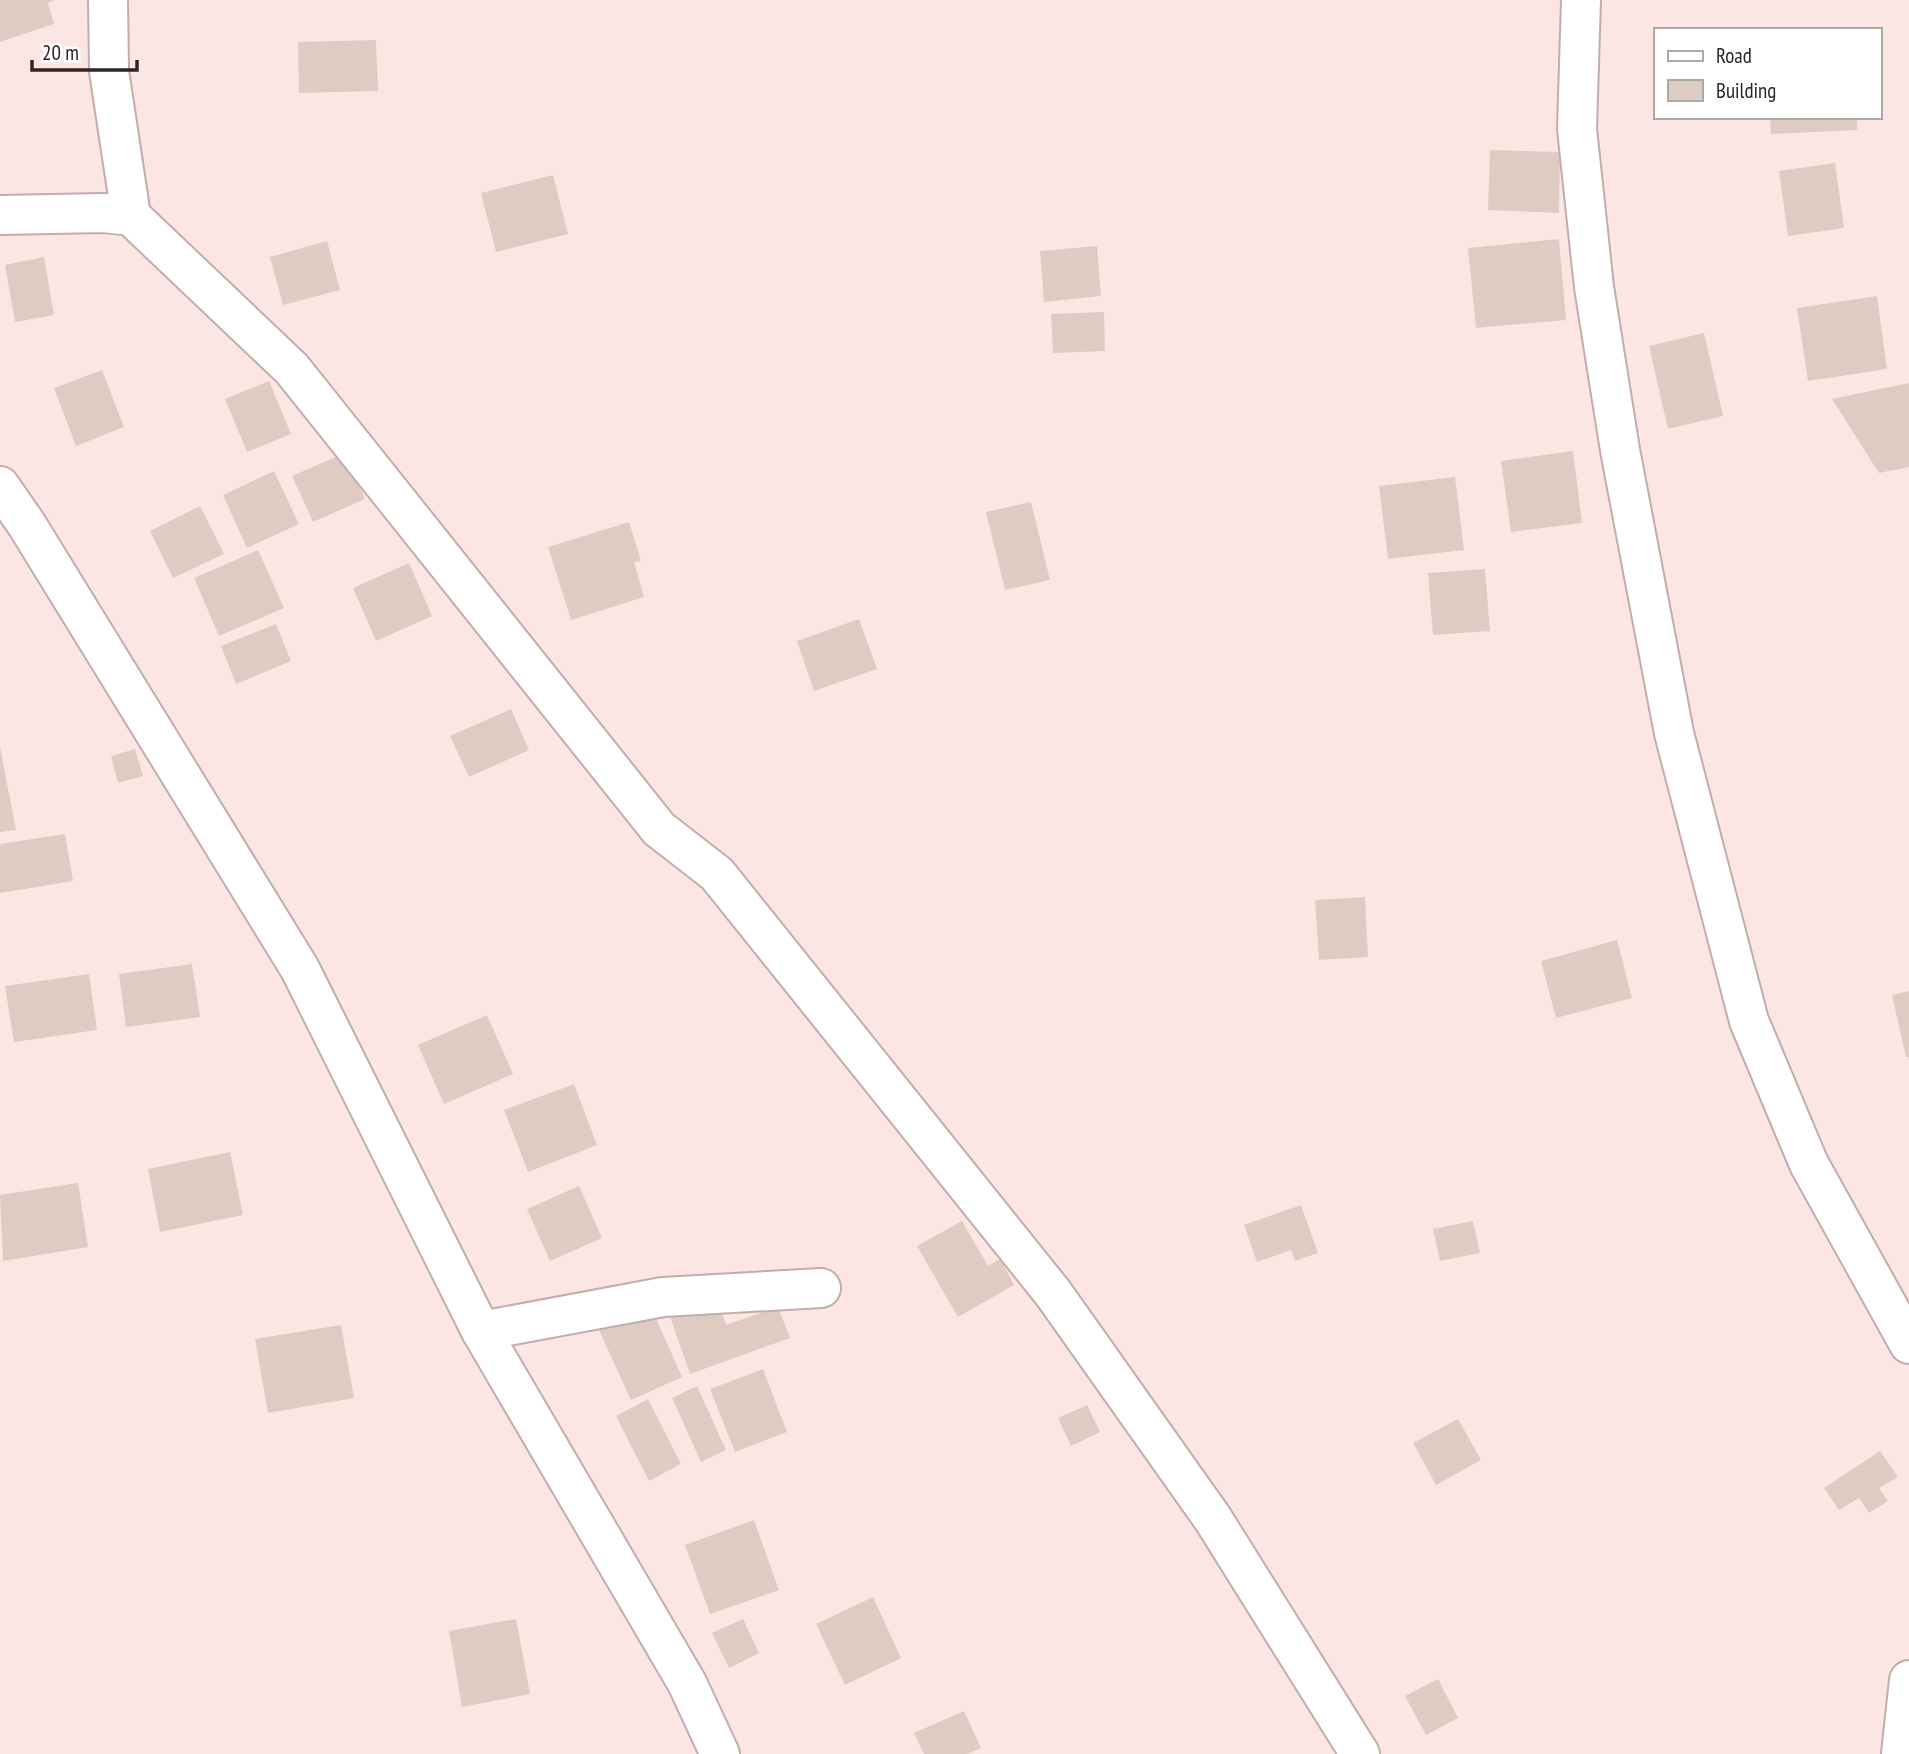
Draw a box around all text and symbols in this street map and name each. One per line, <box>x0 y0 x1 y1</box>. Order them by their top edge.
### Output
scale bar <box>32 28 136 72</box>
legend <box>1654 28 1881 119</box>
text: 20 m <box>42 39 79 66</box>
text: Road <box>1716 42 1752 69</box>
text: Building <box>1716 77 1776 104</box>

